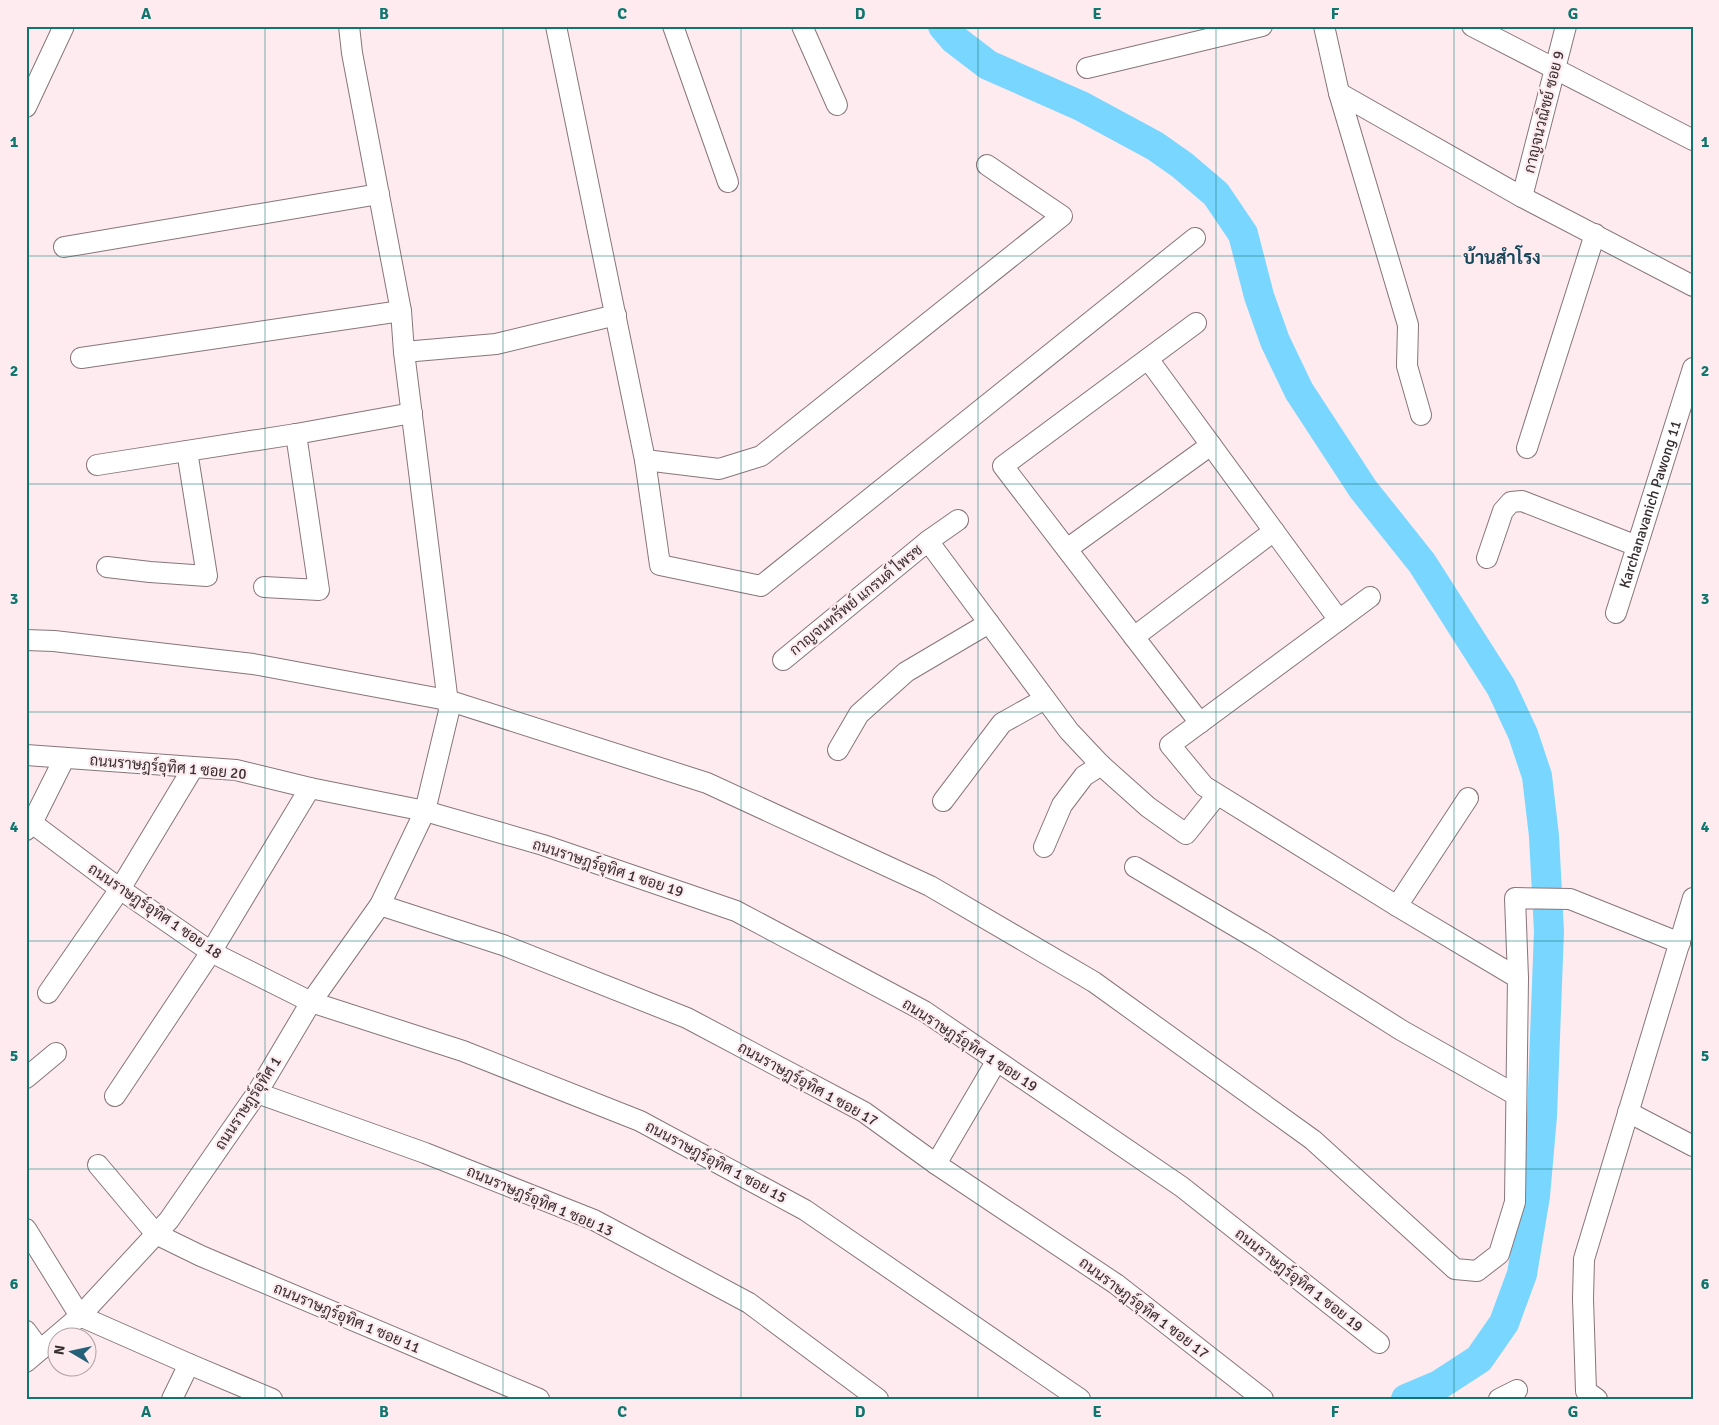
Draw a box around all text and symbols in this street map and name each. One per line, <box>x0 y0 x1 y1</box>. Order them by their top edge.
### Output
text: A <box>141 4 152 24</box>
text: B <box>379 4 389 24</box>
text: C <box>617 4 627 24</box>
text: D <box>855 4 866 24</box>
text: E <box>1092 4 1102 24</box>
text: F <box>1331 4 1340 24</box>
text: G <box>1568 4 1578 24</box>
street label: กาญจนวณิชย์ ซอย 9 <box>1519 49 1568 175</box>
text: 1 <box>10 132 19 152</box>
text: 1 <box>1701 132 1710 152</box>
district label: บ้านสำโรง <box>1463 245 1541 269</box>
text: 2 <box>10 361 18 381</box>
text: 2 <box>1701 361 1709 381</box>
street label: Karchanavanich Pawong 11 <box>1615 418 1685 591</box>
street label: กาญจนทรัพย์ แกรนด์ ไพรซ <box>785 540 926 659</box>
text: 3 <box>10 589 18 609</box>
text: 3 <box>1701 589 1709 609</box>
street label: ถนนราษฎร์อุทิศ 1 ซอย 20 <box>89 750 247 785</box>
text: 4 <box>10 817 19 837</box>
text: 4 <box>1701 817 1710 837</box>
street label: ถนนราษฎร์อุทิศ 1 ซอย 19 <box>530 834 686 903</box>
street label: ถนนราษฎร์อุทิศ 1 ซอย 18 <box>84 859 226 964</box>
street label: ถนนราษฎร์อุทิศ 1 ซอย 19 <box>898 994 1041 1097</box>
street label: ถนนราษฎร์อุทิศ 1 ซอย 17 <box>734 1037 882 1132</box>
text: 5 <box>10 1046 18 1066</box>
text: 5 <box>1701 1046 1709 1066</box>
street label: ถนนราษฎร์อุทิศ 1 <box>210 1052 287 1154</box>
street label: ถนนราษฎร์อุทิศ 1 ซอย 15 <box>641 1116 790 1209</box>
street label: ถนนราษฎร์อุทิศ 1 ซอย 13 <box>463 1161 616 1242</box>
street label: ถนนราษฎร์อุทิศ 1 ซอย 19 <box>1230 1224 1367 1337</box>
street label: ถนนราษฎร์อุทิศ 1 ซอย 17 <box>1074 1253 1213 1364</box>
text: 6 <box>10 1274 19 1294</box>
text: 6 <box>1701 1274 1710 1294</box>
street label: ถนนราษฎร์อุทิศ 1 ซอย 11 <box>270 1278 423 1359</box>
north arrow <box>48 1328 98 1378</box>
text: N <box>50 1344 69 1356</box>
text: A <box>141 1402 152 1422</box>
text: B <box>379 1402 389 1422</box>
text: C <box>617 1402 627 1422</box>
text: D <box>855 1402 866 1422</box>
text: E <box>1092 1402 1102 1422</box>
text: F <box>1331 1402 1340 1422</box>
text: G <box>1568 1402 1578 1422</box>

